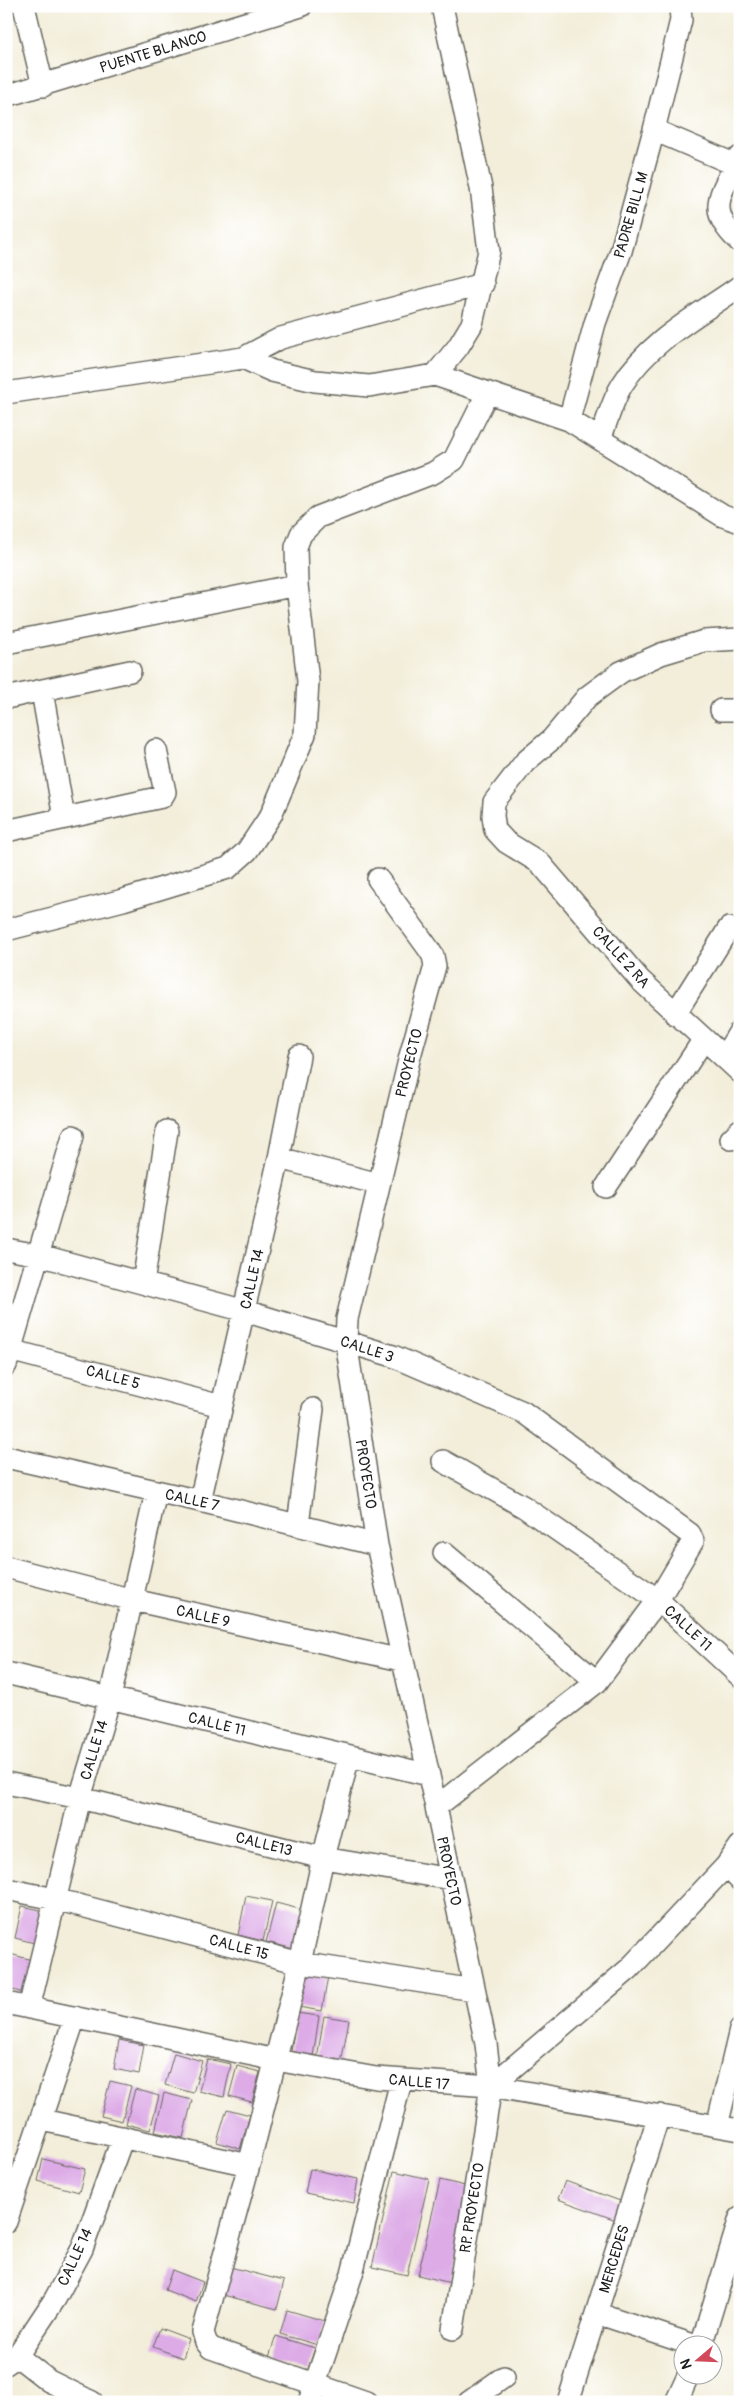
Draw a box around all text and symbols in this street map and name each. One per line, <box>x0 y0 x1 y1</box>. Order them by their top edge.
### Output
street label: PUENTE BLANCO <box>97 27 209 78</box>
street label: PADRE BILL M <box>610 169 653 261</box>
street label: CALLE 2 RA <box>588 922 654 993</box>
street label: PROYECTO <box>392 1027 427 1099</box>
street label: CALLE 14 <box>236 1247 269 1311</box>
street label: CALLE 3 <box>338 1332 396 1367</box>
street label: CALLE 5 <box>84 1361 142 1394</box>
street label: PROYECTO <box>351 1438 380 1510</box>
street label: CALLE 7 <box>163 1485 221 1516</box>
street label: CALLE 9 <box>174 1601 232 1632</box>
street label: CALLE 11 <box>660 1601 716 1655</box>
street label: CALLE 11 <box>186 1708 248 1741</box>
street label: CALLE 14 <box>76 1718 113 1782</box>
street label: CALLE13 <box>233 1828 294 1861</box>
street label: PROYECTO <box>432 1835 465 1907</box>
street label: CALLE 15 <box>207 1930 271 1965</box>
street label: CALLE 17 <box>388 2070 450 2095</box>
street label: RP. PROYECTO <box>456 2162 489 2254</box>
street label: MERCEDES <box>595 2223 634 2296</box>
street label: CALLE 14 <box>54 2225 97 2289</box>
north arrow <box>674 2336 724 2386</box>
text: N <box>677 2357 696 2371</box>

